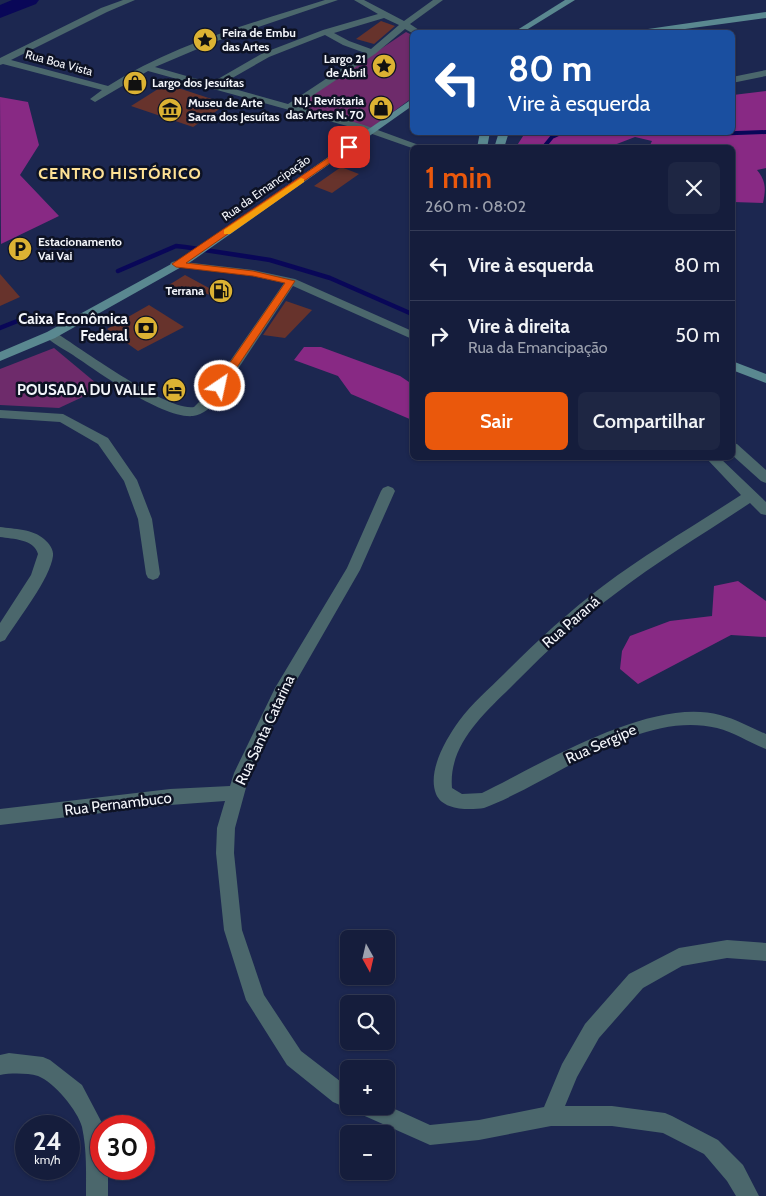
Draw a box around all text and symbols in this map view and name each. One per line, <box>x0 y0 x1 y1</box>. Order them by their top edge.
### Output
place label: Feira de Embu das Artes <box>222 25 296 54</box>
place icon: Feira de Embu das Artes <box>192 27 218 53</box>
street label: Rua Boa Vista <box>24 46 95 79</box>
text: 80 m <box>508 47 592 90</box>
icon: left <box>425 50 490 115</box>
place label: Largo 21 de Abril <box>324 51 366 80</box>
place icon: Largo 21 de Abril <box>371 53 397 79</box>
shop icon: Largo dos Jesuítas <box>122 70 148 96</box>
place label: Largo dos Jesuítas <box>152 75 244 90</box>
text: Vire à esquerda <box>508 90 650 117</box>
place label: N.J. Revistaria das Artes N. 70 <box>286 93 364 122</box>
place label: Museu de Arte Sacra dos Jesuítas <box>188 95 280 124</box>
shop icon: N.J. Revistaria das Artes N. 70 <box>368 95 394 121</box>
museum icon: Museu de Arte Sacra dos Jesuítas <box>157 97 183 123</box>
pin <box>328 126 370 168</box>
icon: arrive <box>335 133 363 161</box>
street label: Rua da Emancipação <box>219 151 313 224</box>
text: 1 min <box>425 159 492 196</box>
button: close <box>668 162 720 214</box>
district label: CENTRO HISTÓRICO <box>38 164 202 183</box>
text: 260 m · 08:02 <box>425 197 526 216</box>
place label: Estacionamento Vai Vai <box>38 234 122 263</box>
parking icon: Estacionamento Vai Vai <box>7 236 33 262</box>
icon: left <box>425 252 453 280</box>
text: Vire à esquerda <box>468 254 594 277</box>
text: 80 m <box>674 254 720 277</box>
fuel station icon: Terrana <box>208 278 234 304</box>
place label: Terrana <box>166 283 204 298</box>
place label: Caixa Econômica Federal <box>18 310 129 345</box>
bank icon: Caixa Econômica Federal <box>133 315 159 341</box>
text: Vire à direita <box>468 315 570 338</box>
icon: right <box>425 322 453 350</box>
text: 50 m <box>676 324 720 347</box>
text: Rua da Emancipação <box>468 338 608 357</box>
position arrow <box>193 359 245 411</box>
hotel icon: POUSADA DU VALLE <box>161 377 187 403</box>
place label: POUSADA DU VALLE <box>17 381 156 399</box>
button: Sair <box>425 392 568 450</box>
button: Compartilhar <box>578 392 720 450</box>
street label: Rua Paraná <box>539 592 604 652</box>
street label: Rua Santa Catarina <box>232 671 299 788</box>
street label: Rua Sergipe <box>563 720 639 768</box>
street label: Rua Pernambuco <box>63 788 173 820</box>
north arrow <box>340 930 395 985</box>
map controls <box>340 930 395 1180</box>
button: search <box>340 995 395 1050</box>
button: + <box>340 1060 395 1115</box>
speed limit sign: 30 <box>90 1115 155 1180</box>
button: − <box>340 1125 395 1180</box>
text: 24 <box>33 1126 62 1156</box>
text: km/h <box>34 1152 61 1167</box>

